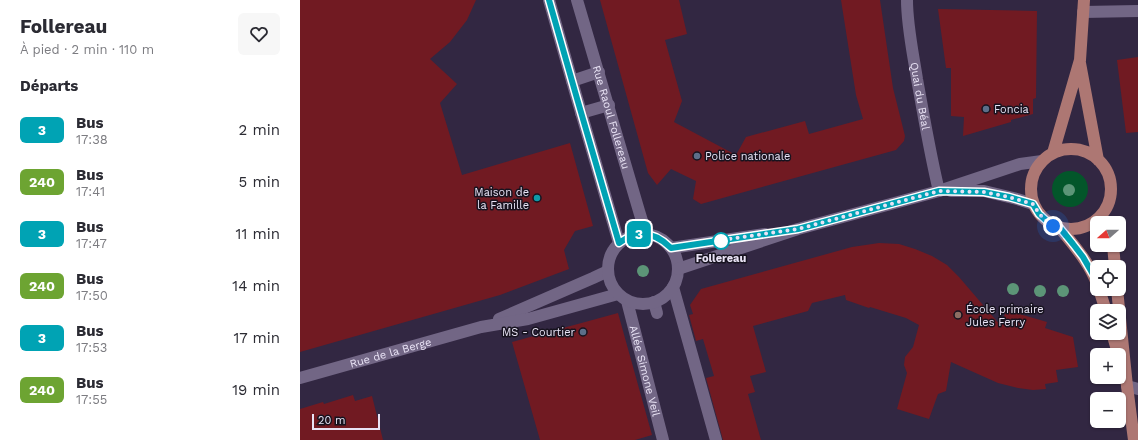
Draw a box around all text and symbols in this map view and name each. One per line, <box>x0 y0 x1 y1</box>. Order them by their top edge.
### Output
button: heart <box>238 13 280 55</box>
text: Follereau <box>20 15 107 38</box>
text: À pied · 2 min · 110 m <box>20 42 154 57</box>
street label: Quai du Béal <box>908 61 933 132</box>
street label: Rue Raoul Follereau <box>590 64 633 170</box>
text: Départs <box>20 77 78 95</box>
place label: Foncia <box>994 103 1029 116</box>
marker: Foncia <box>981 104 991 114</box>
text: Bus <box>76 114 104 132</box>
text: 2 min <box>239 121 280 139</box>
text: 3 <box>38 122 46 138</box>
text: 17:38 <box>76 132 108 147</box>
place label: Police nationale <box>705 150 790 163</box>
marker: Police nationale <box>692 151 702 161</box>
text: Bus <box>76 166 104 184</box>
text: 5 min <box>239 173 280 191</box>
text: 240 <box>29 174 55 190</box>
text: 17:41 <box>76 184 105 199</box>
place label: Maison de la Famille <box>474 186 529 212</box>
marker: Maison de la Famille <box>532 193 542 203</box>
your location <box>1043 216 1063 236</box>
north arrow <box>1090 216 1126 252</box>
map controls <box>1090 216 1126 428</box>
text: Bus <box>76 218 104 236</box>
line badge: 3 <box>626 221 652 247</box>
text: 11 min <box>236 225 280 243</box>
text: 3 <box>38 226 46 242</box>
text: 3 <box>635 226 643 242</box>
marker: Follereau <box>712 232 730 250</box>
text: 17:47 <box>76 236 107 251</box>
place label: Follereau <box>696 252 746 265</box>
button: locate <box>1090 260 1126 296</box>
text: Bus <box>76 270 104 288</box>
text: 14 min <box>232 277 280 295</box>
text: 240 <box>29 278 55 294</box>
text: 17:50 <box>76 288 108 303</box>
place label: École primaire Jules Ferry <box>966 302 1044 329</box>
button: layers <box>1090 304 1126 340</box>
marker: École primaire Jules Ferry <box>953 310 963 320</box>
text: Bus <box>76 322 104 340</box>
street label: Allée Simone Veil <box>627 324 663 418</box>
place label: MS - Courtier <box>502 326 575 339</box>
marker: MS - Courtier <box>578 327 588 337</box>
text: 17 min <box>233 329 280 347</box>
text: 3 <box>38 330 46 346</box>
street label: Rue de la Berge <box>348 335 433 370</box>
text: 17:53 <box>76 340 107 355</box>
button: + <box>1090 348 1126 384</box>
text: Bus <box>76 374 104 392</box>
text: 19 min <box>232 381 280 399</box>
text: 240 <box>29 382 55 398</box>
text: 17:55 <box>76 392 107 407</box>
button: − <box>1090 392 1126 428</box>
scale bar <box>312 412 380 431</box>
text: 20 m <box>318 414 346 427</box>

